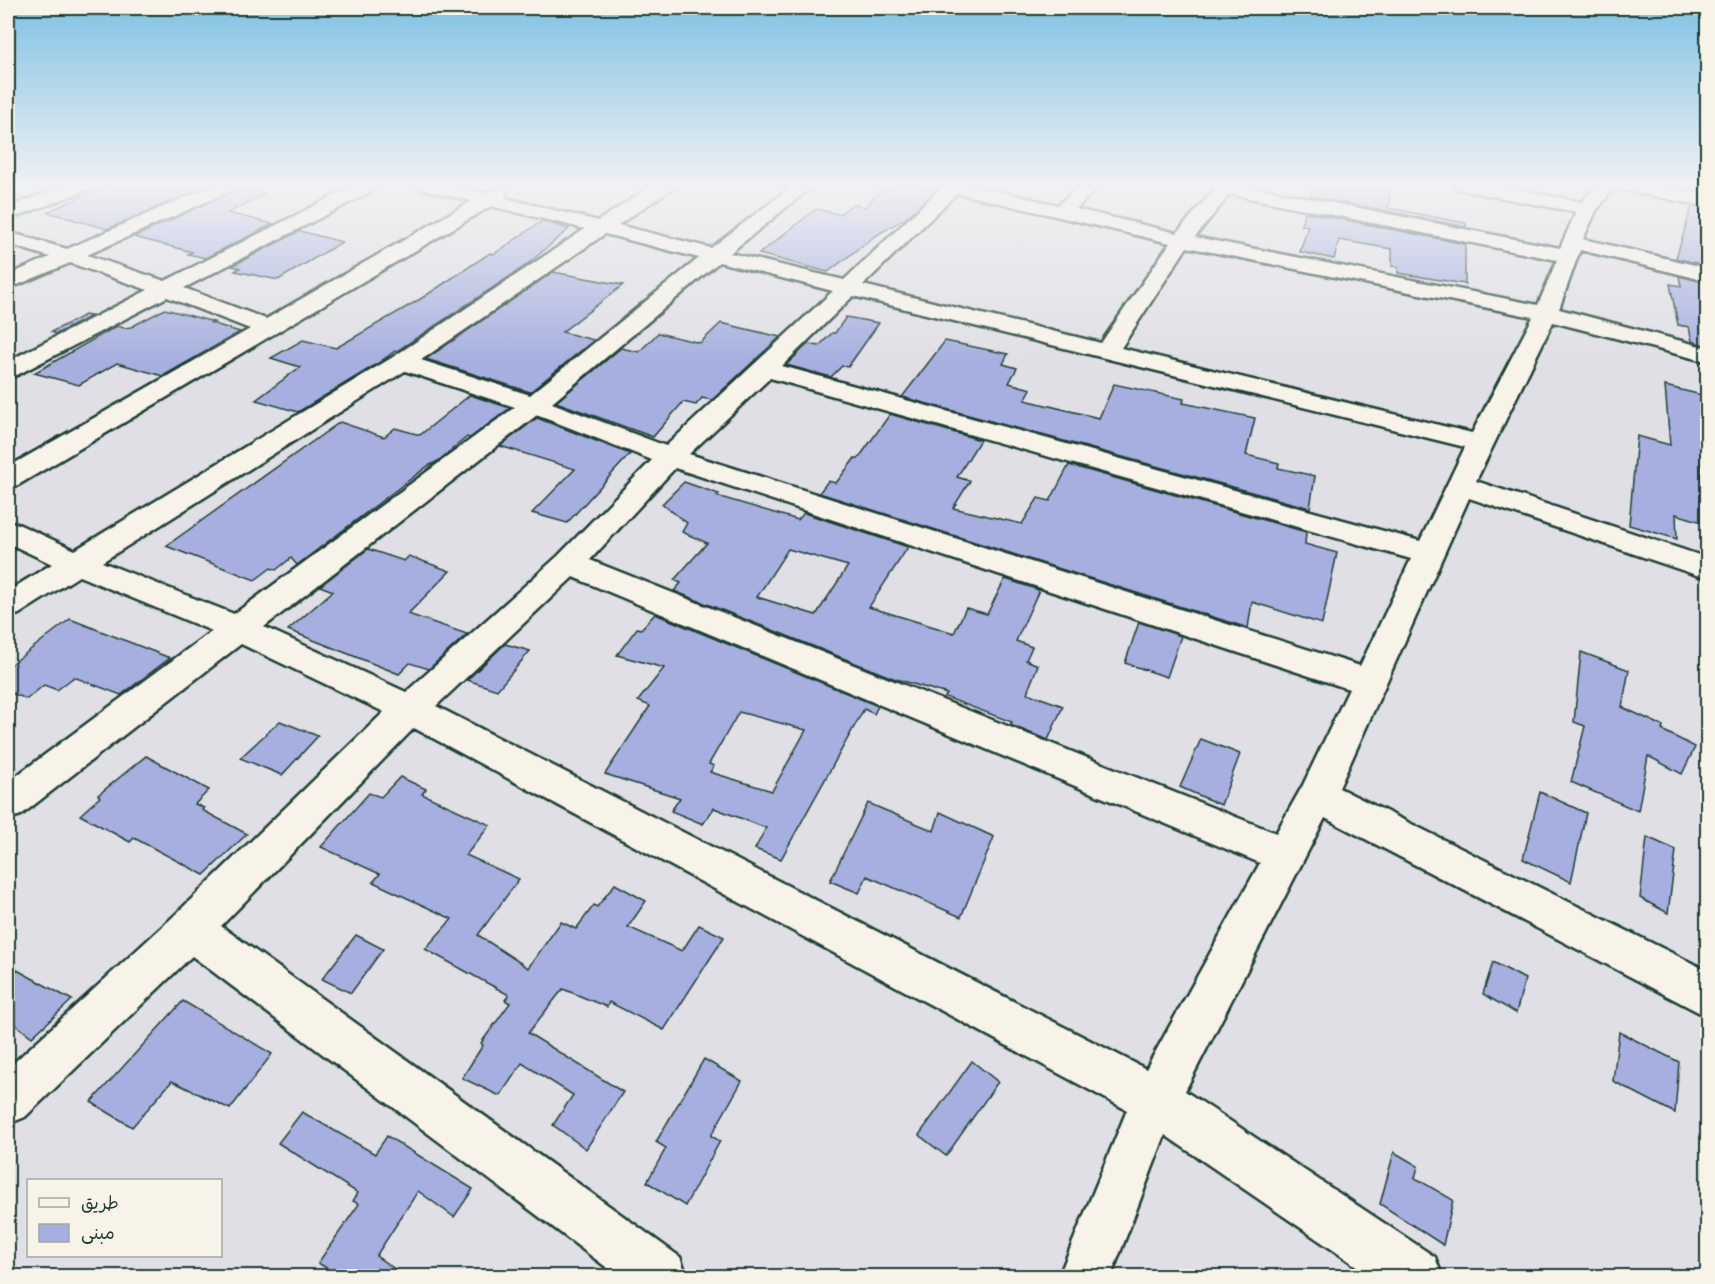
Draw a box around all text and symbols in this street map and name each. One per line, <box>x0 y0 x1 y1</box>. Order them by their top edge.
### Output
legend <box>27 1179 222 1257</box>
text: طريق <box>81 1188 119 1215</box>
text: مبنى <box>81 1218 115 1245</box>

